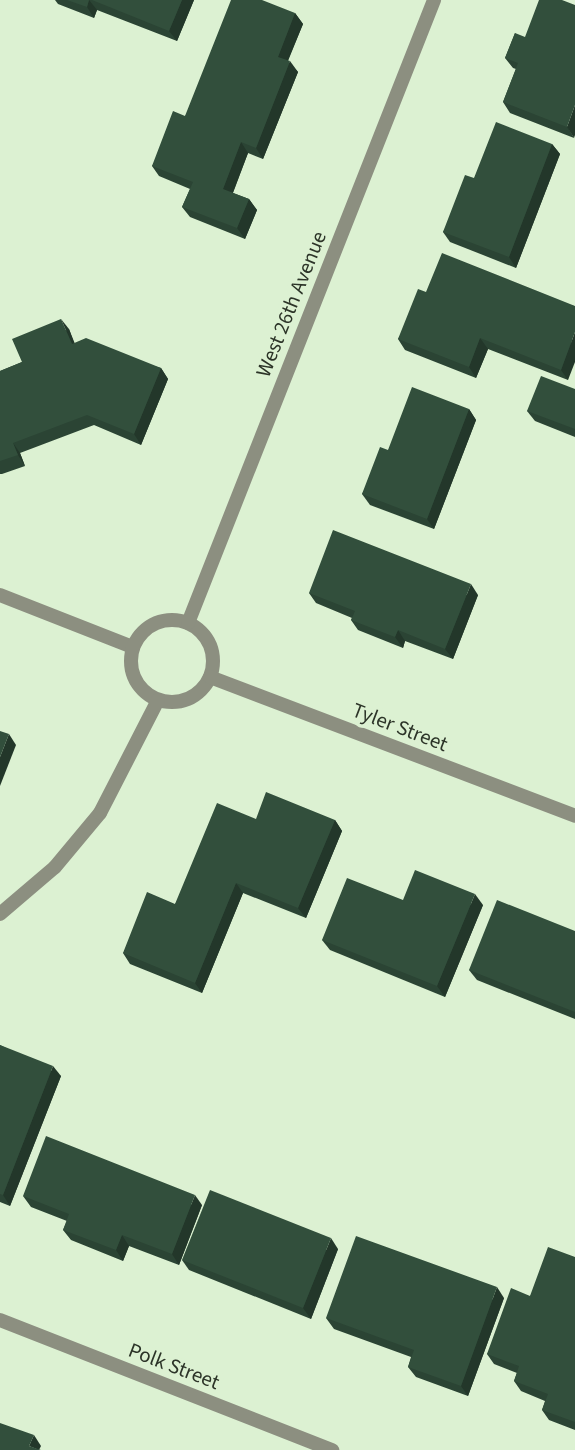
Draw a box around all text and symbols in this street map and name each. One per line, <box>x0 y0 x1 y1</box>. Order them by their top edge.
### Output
street label: West 26th Avenue <box>250 227 332 381</box>
street label: Tyler Street <box>349 697 451 757</box>
street label: Polk Street <box>125 1337 223 1395</box>

